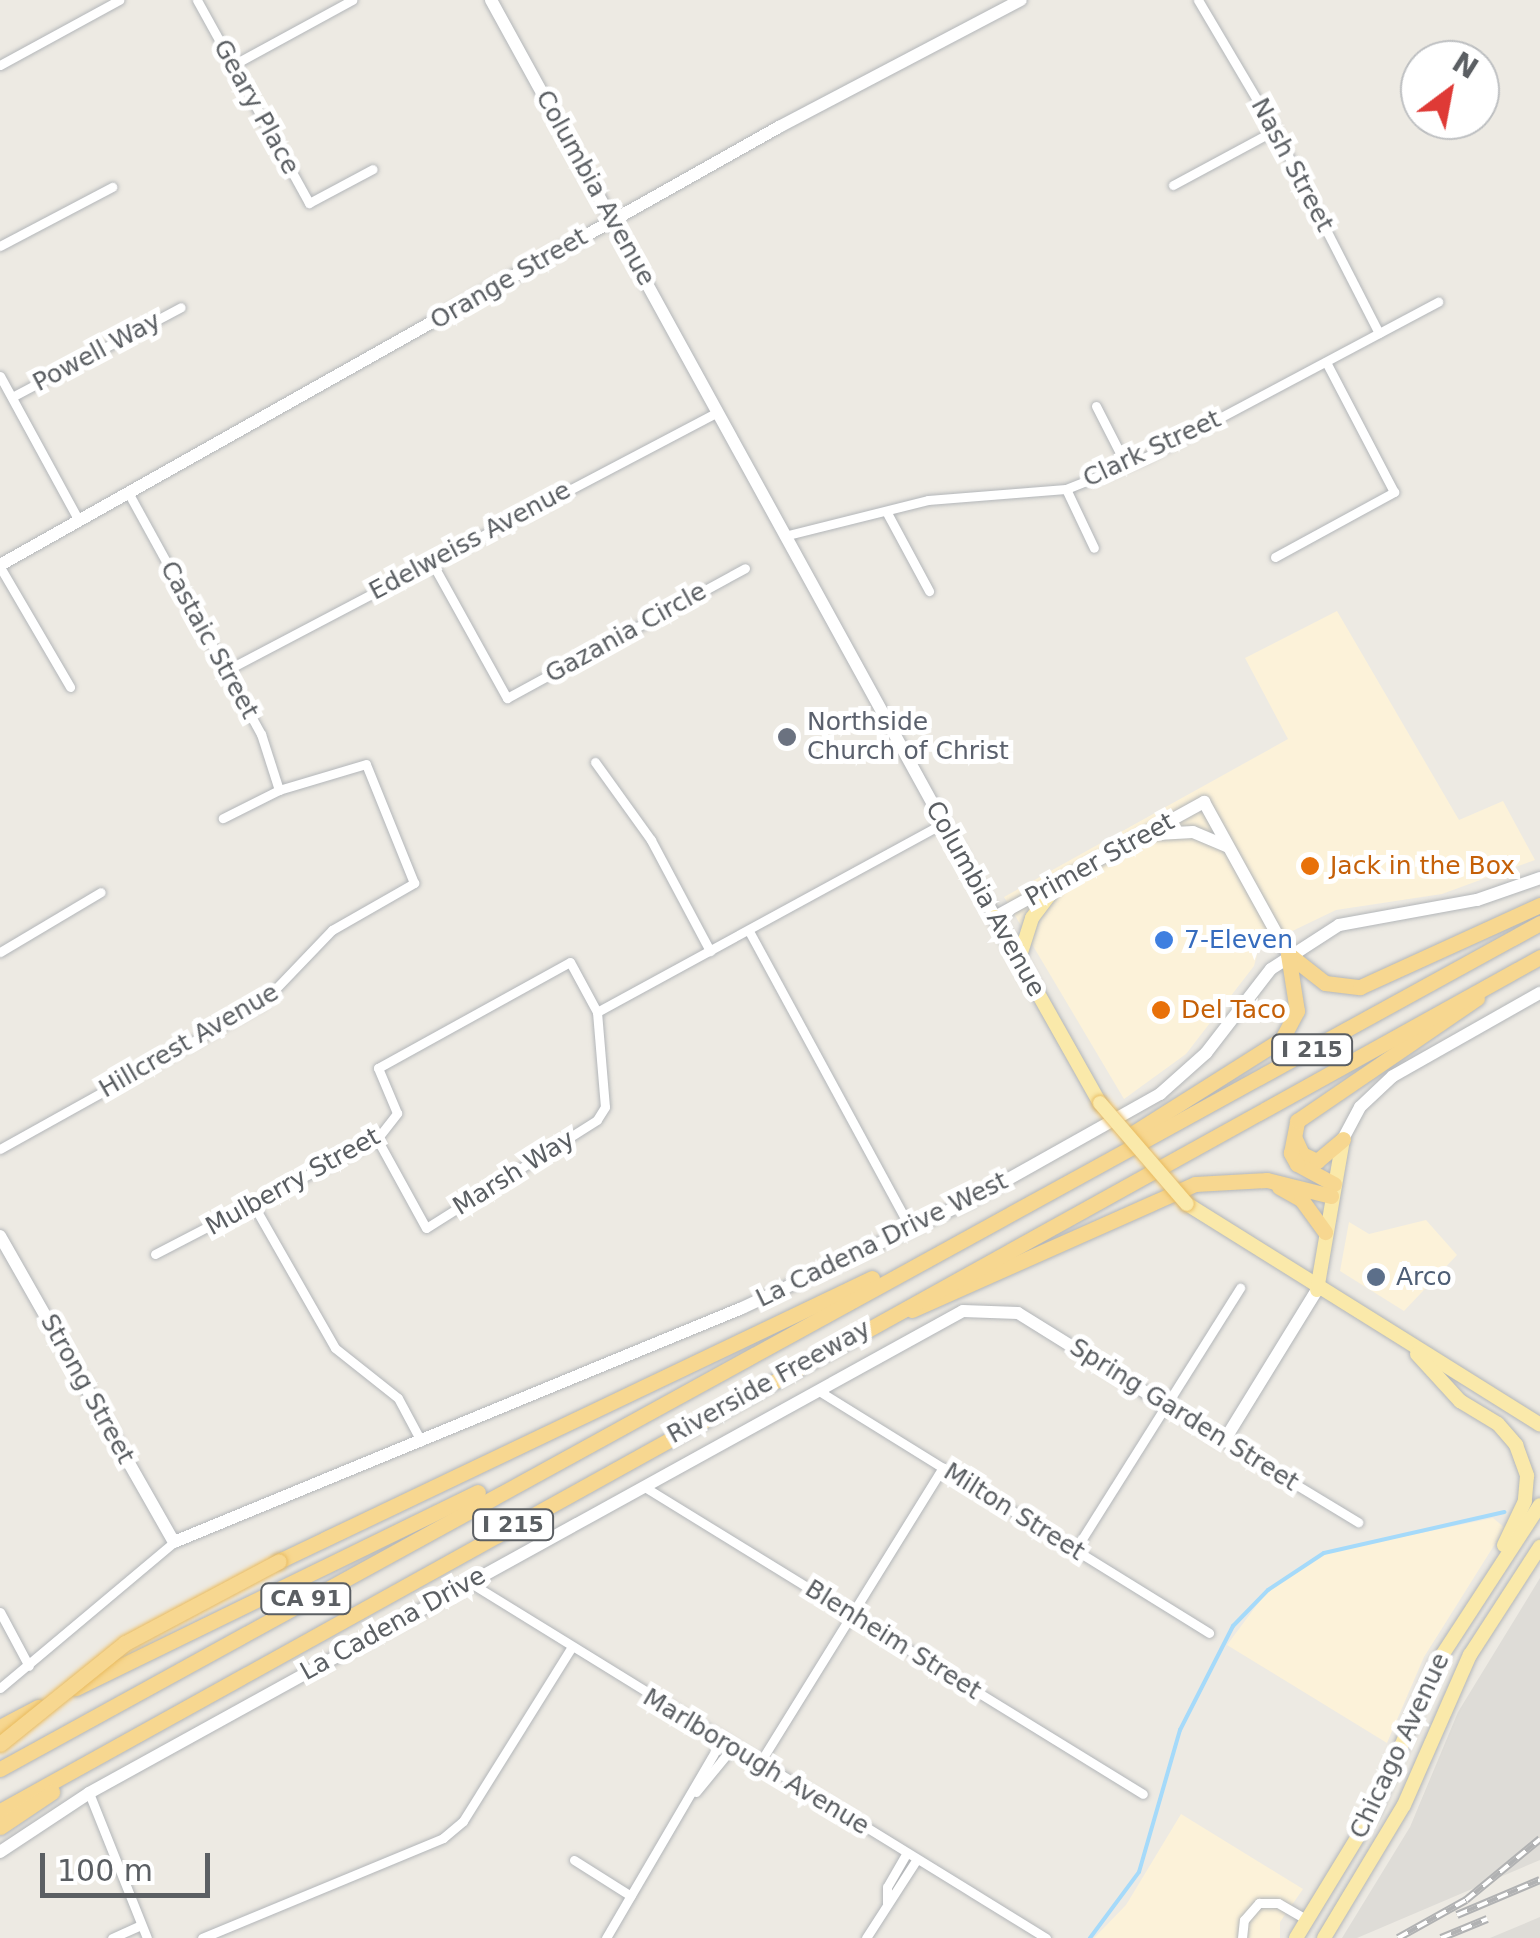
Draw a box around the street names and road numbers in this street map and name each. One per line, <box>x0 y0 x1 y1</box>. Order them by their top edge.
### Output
street label: Geary Place <box>207 34 305 180</box>
street label: Columbia Avenue <box>529 85 661 291</box>
street label: Nash Street <box>1244 93 1340 237</box>
street label: Orange Street <box>425 222 593 336</box>
street label: Powell Way <box>28 306 166 398</box>
street label: Clark Street <box>1078 404 1226 494</box>
street label: Edelweiss Avenue <box>364 475 576 607</box>
street label: Castaic Street <box>153 556 265 724</box>
street label: Gazania Circle <box>540 576 712 690</box>
street label: Columbia Avenue <box>919 796 1051 1002</box>
street label: Primer Street <box>1020 807 1180 913</box>
street label: Hillcrest Avenue <box>94 977 284 1105</box>
road number: I 215 <box>1270 1033 1354 1067</box>
street label: Mulberry Street <box>201 1122 385 1242</box>
street label: Marsh Way <box>448 1124 580 1222</box>
street label: La Cadena Drive West <box>751 1166 1013 1314</box>
street label: Strong Street <box>34 1309 140 1469</box>
street label: Riverside Freeway <box>662 1314 876 1450</box>
street label: Spring Garden Street <box>1064 1332 1304 1498</box>
street label: Milton Street <box>938 1457 1090 1567</box>
road number: I 215 <box>470 1508 556 1542</box>
street label: La Cadena Drive <box>295 1561 491 1687</box>
street label: Blenheim Street <box>800 1574 986 1706</box>
road number: CA 91 <box>258 1582 354 1616</box>
street label: Chicago Avenue <box>1344 1648 1456 1844</box>
street label: Marlborough Avenue <box>637 1683 875 1841</box>

